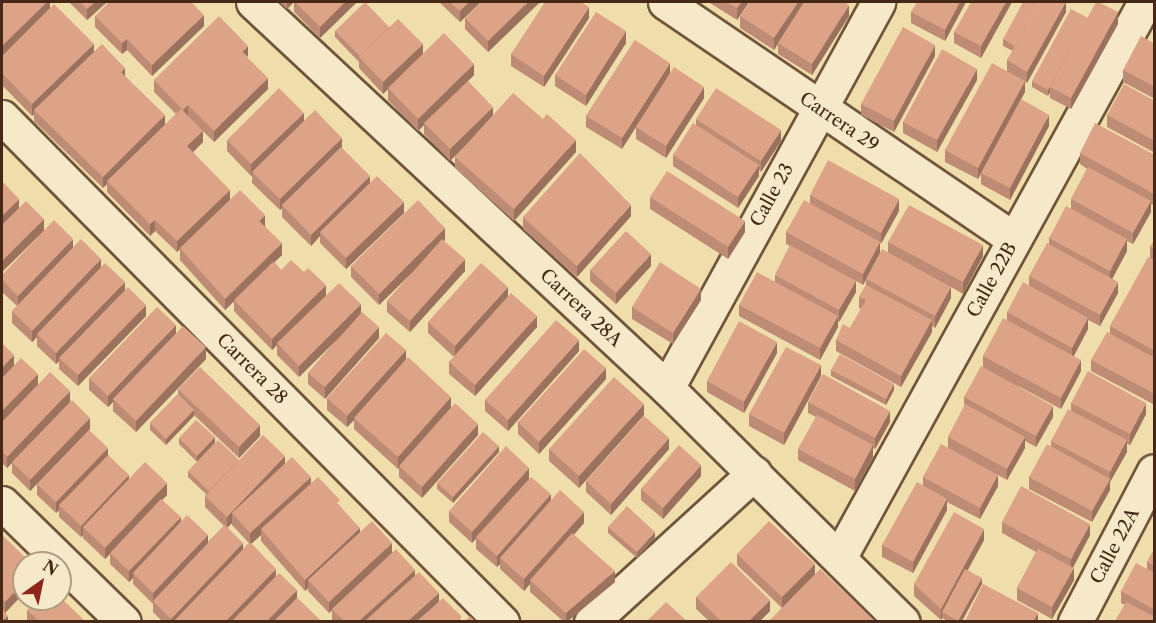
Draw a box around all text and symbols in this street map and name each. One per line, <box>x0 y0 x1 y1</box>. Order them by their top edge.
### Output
street label: Carrera 29 <box>795 88 883 156</box>
street label: Calle 23 <box>746 160 798 230</box>
street label: Calle 22B <box>963 239 1021 321</box>
street label: Carrera 28A <box>535 264 627 352</box>
street label: Carrera 28 <box>212 329 292 409</box>
street label: Calle 22A <box>1086 504 1144 588</box>
north arrow <box>12 551 72 611</box>
text: N <box>39 555 62 580</box>

